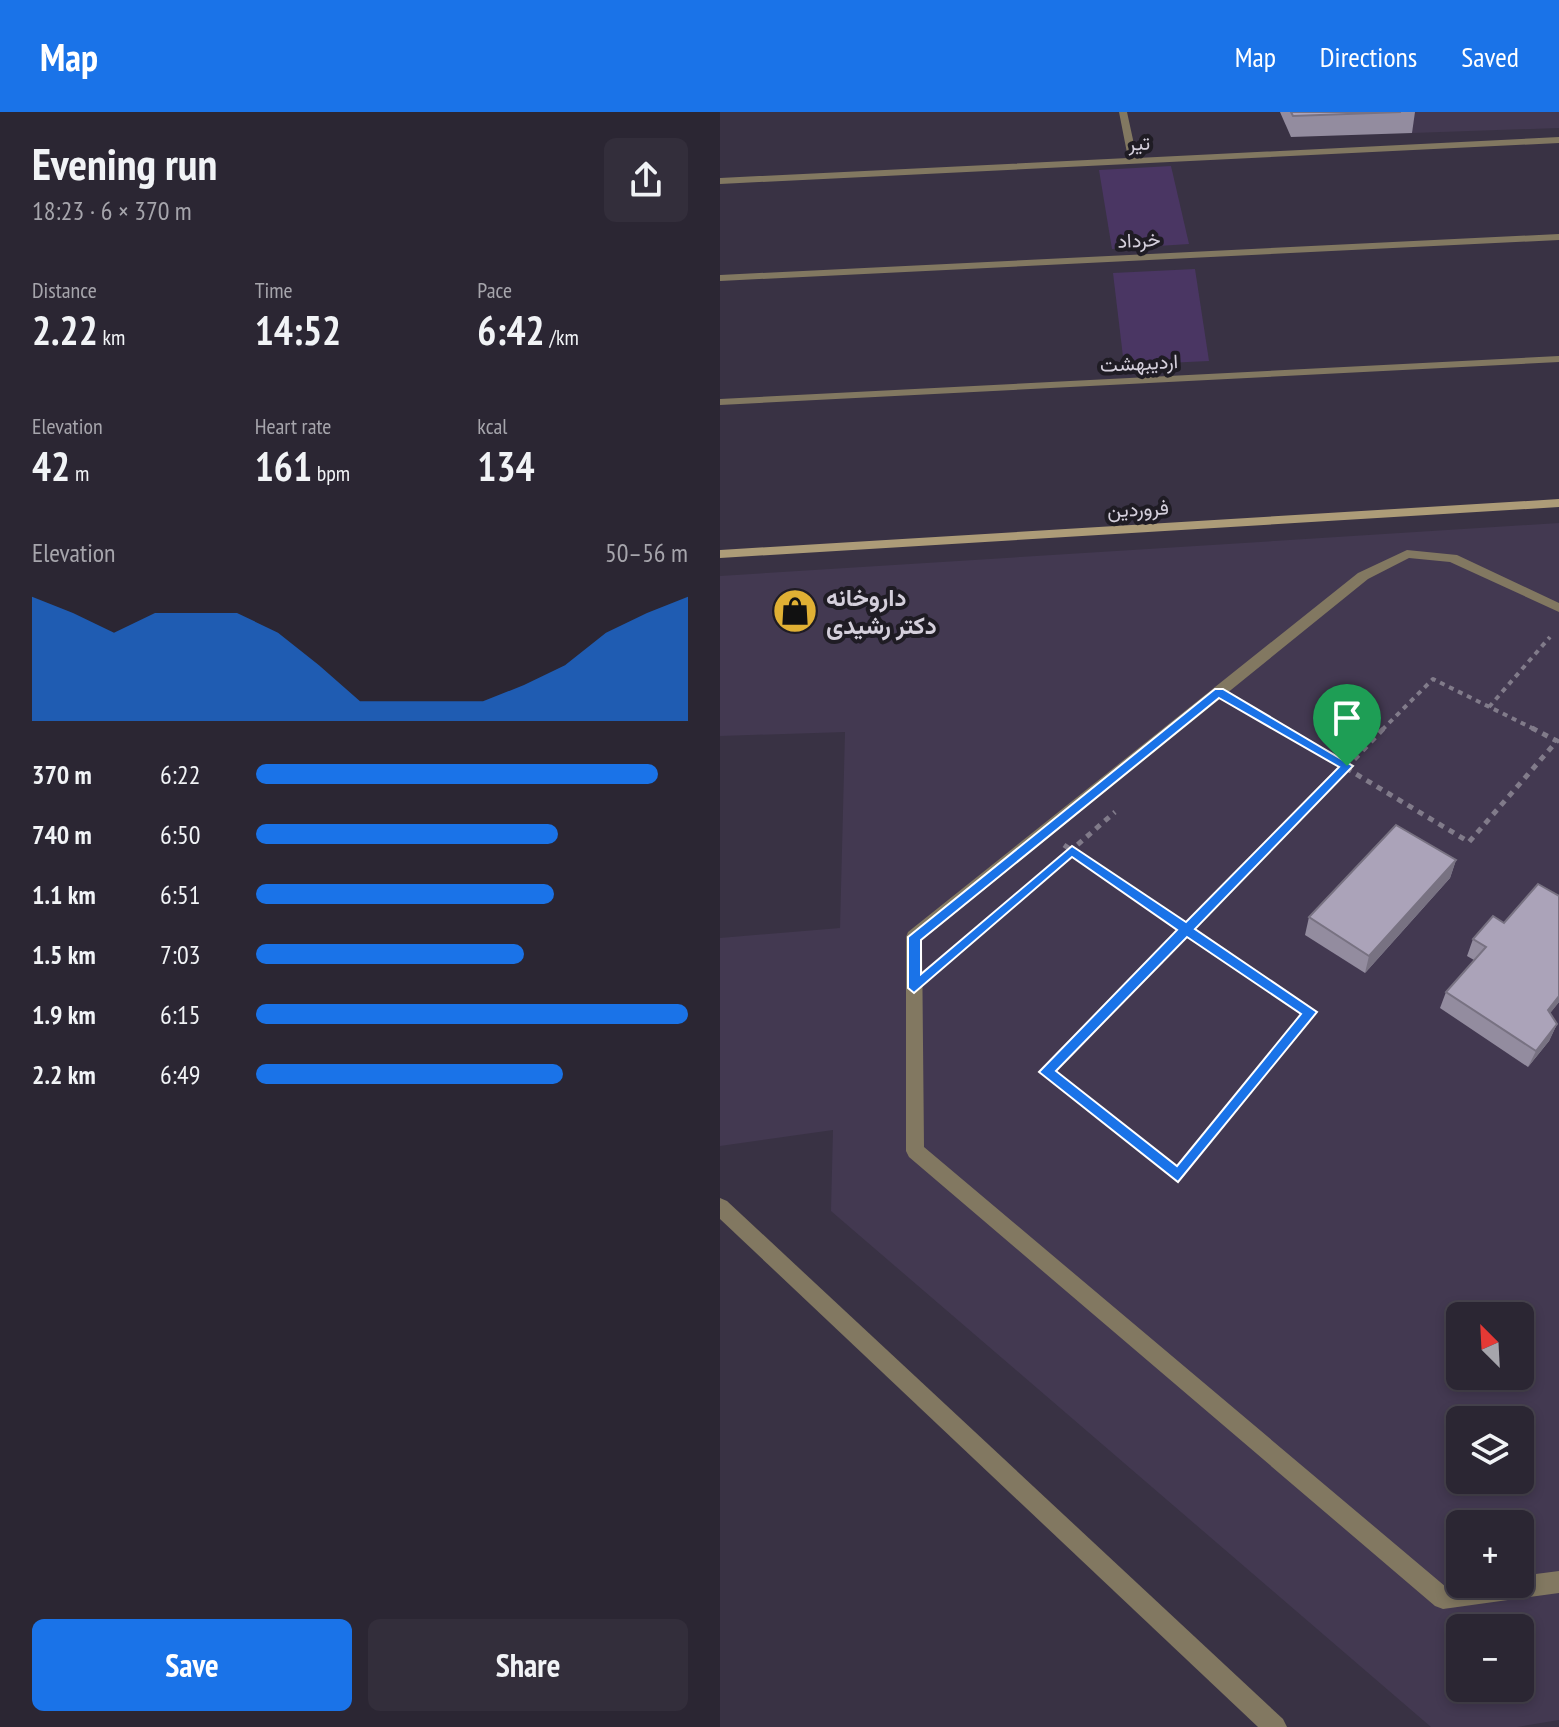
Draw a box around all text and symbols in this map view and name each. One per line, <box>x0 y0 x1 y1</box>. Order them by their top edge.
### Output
text: Map <box>40 32 98 81</box>
text: Map <box>1235 38 1276 75</box>
text: Directions <box>1320 38 1417 75</box>
text: Saved <box>1461 38 1519 75</box>
street label: تیر <box>1126 129 1151 157</box>
text: Evening run <box>32 135 217 192</box>
button: share <box>604 138 688 222</box>
text: 18:23 · 6 × 370 m <box>32 194 192 227</box>
street label: خرداد <box>1117 226 1161 254</box>
text: Distance <box>32 276 97 304</box>
text: Time <box>255 276 293 304</box>
text: Pace <box>477 276 512 304</box>
text: 2.22 <box>32 304 98 356</box>
text: 14:52 <box>255 304 341 356</box>
text: 6:42 <box>477 304 545 356</box>
text: km <box>98 323 125 351</box>
text: /km <box>545 323 579 351</box>
street label: اردیبهشت <box>1099 348 1179 378</box>
text: Elevation <box>32 412 103 440</box>
text: Heart rate <box>255 412 331 440</box>
text: kcal <box>477 412 507 440</box>
text: 42 <box>32 440 70 492</box>
text: 161 <box>255 440 312 492</box>
text: 134 <box>477 440 535 492</box>
text: m <box>70 459 89 487</box>
text: bpm <box>312 459 350 487</box>
street label: فروردین <box>1107 494 1169 524</box>
text: Elevation <box>32 536 115 569</box>
text: 50–56 m <box>605 536 688 569</box>
place label: داروخانه دکتر رشیدی <box>826 582 937 641</box>
shop icon: داروخانه دکتر رشیدی <box>771 587 819 635</box>
pin <box>1313 684 1381 766</box>
icon: arrive <box>1325 696 1369 740</box>
text: 370 m <box>32 758 92 791</box>
text: 6:22 <box>160 758 200 791</box>
text: 740 m <box>32 818 92 851</box>
text: 6:50 <box>160 818 200 851</box>
text: 1.1 km <box>32 878 96 911</box>
text: 6:51 <box>160 878 200 911</box>
text: 1.5 km <box>32 938 96 971</box>
text: 7:03 <box>160 938 200 971</box>
text: 1.9 km <box>32 998 96 1031</box>
text: 6:15 <box>160 998 200 1031</box>
text: 2.2 km <box>32 1058 96 1091</box>
text: 6:49 <box>160 1058 200 1091</box>
north arrow <box>1446 1302 1534 1390</box>
map controls <box>1446 1302 1534 1702</box>
button: layers <box>1446 1406 1534 1494</box>
button: + <box>1446 1510 1534 1598</box>
button: − <box>1446 1614 1534 1702</box>
button: Save <box>32 1619 352 1711</box>
button: Share <box>368 1619 688 1711</box>

